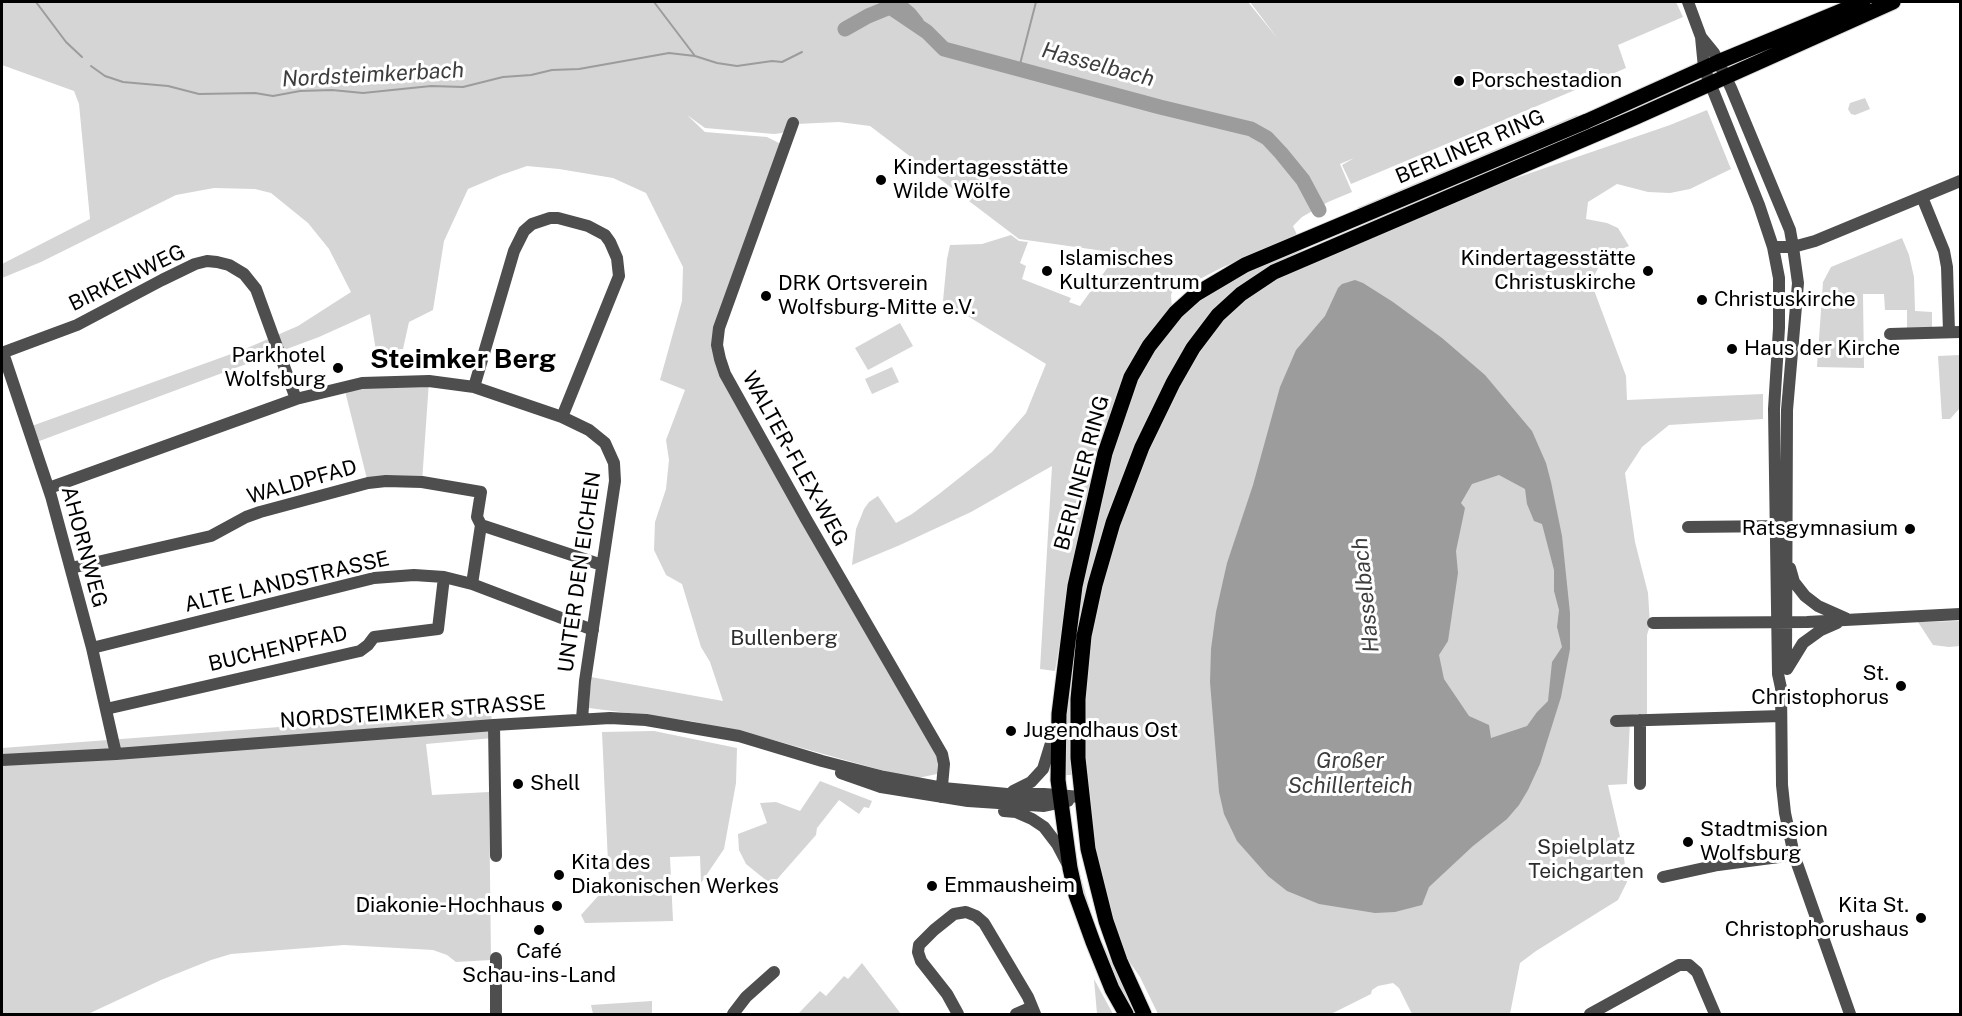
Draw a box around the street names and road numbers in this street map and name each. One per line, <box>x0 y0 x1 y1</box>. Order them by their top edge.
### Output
street label: BERLINER RING <box>1392 104 1548 190</box>
street label: BIRKENWEG <box>65 239 189 317</box>
street label: WALTER-FLEX-WEG <box>737 367 853 551</box>
street label: BERLINER RING <box>1049 393 1115 553</box>
street label: WALDPFAD <box>244 454 360 510</box>
street label: UNTER DEN EICHEN <box>553 470 607 674</box>
street label: AHORNWEG <box>56 483 112 611</box>
street label: ALTE LANDSTRASSE <box>182 546 392 618</box>
street label: BUCHENPFAD <box>206 621 350 677</box>
street label: NORDSTEIMKER STRASSE <box>279 690 547 734</box>

